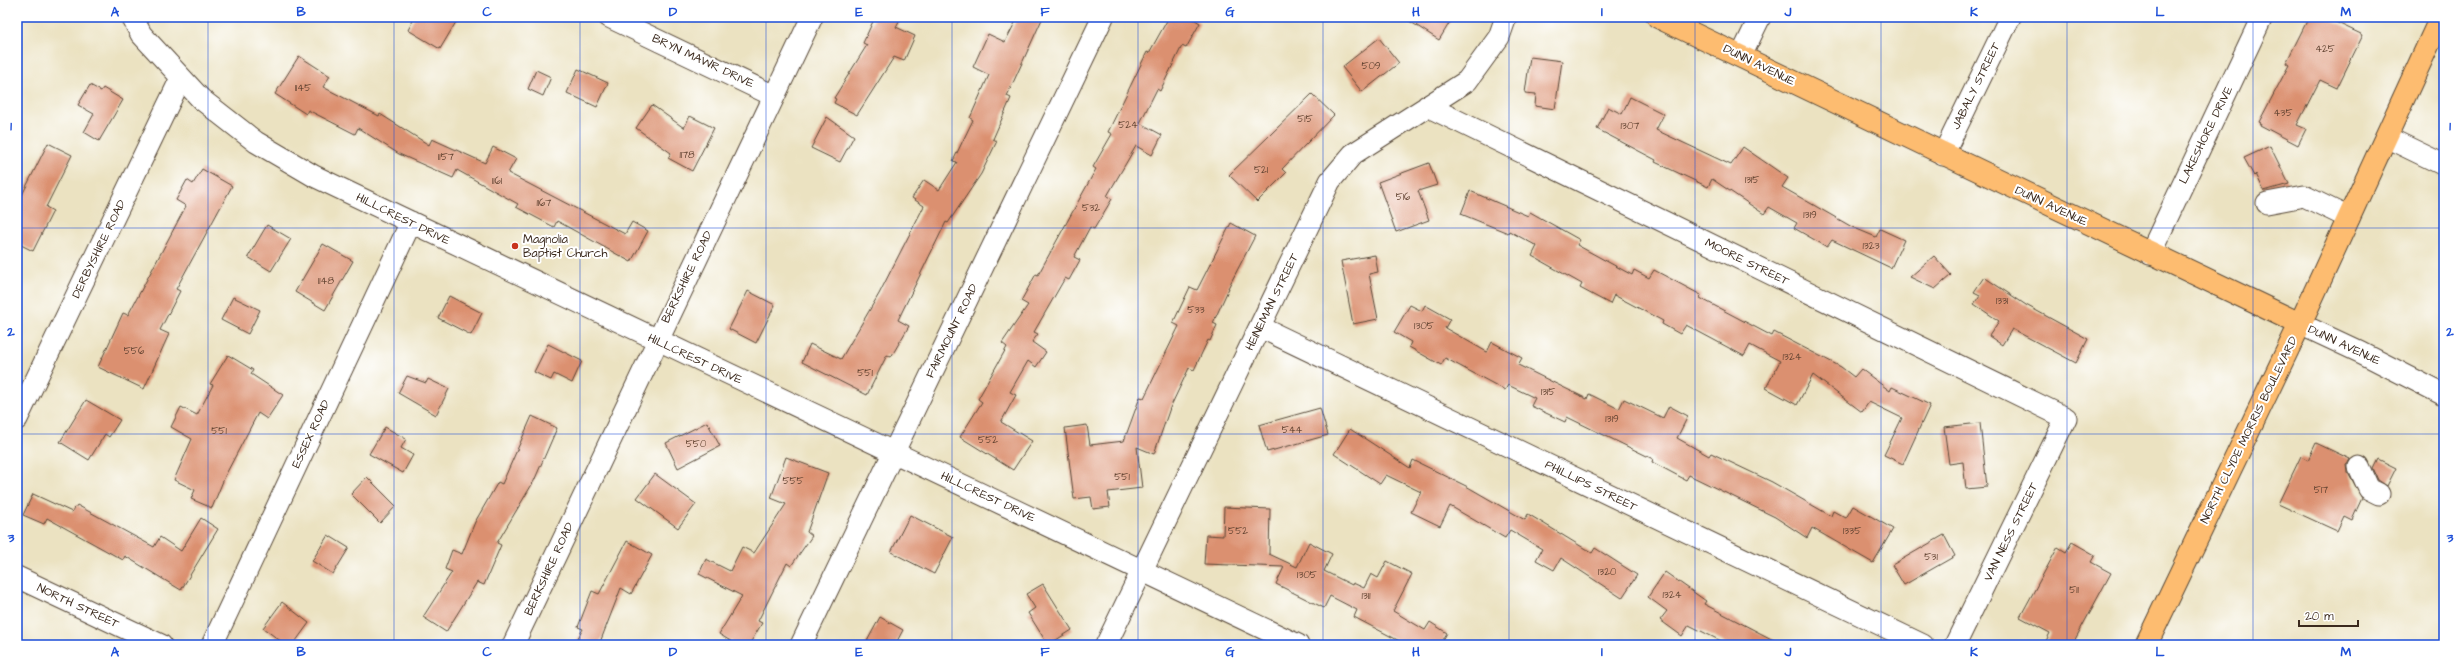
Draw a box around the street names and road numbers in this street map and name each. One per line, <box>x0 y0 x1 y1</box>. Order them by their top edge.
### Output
street label: BRYN MAWR DRIVE <box>649 30 757 92</box>
street label: JABALY STREET <box>1947 39 2005 133</box>
street label: DUNN AVENUE <box>1720 40 1798 90</box>
street label: LAKESHORE DRIVE <box>2175 83 2237 187</box>
street label: DUNN AVENUE <box>2012 182 2090 230</box>
street label: HILLCREST DRIVE <box>353 189 453 249</box>
street label: DERBYSHIRE ROAD <box>68 197 130 301</box>
street label: BERKSHIRE ROAD <box>657 228 717 326</box>
street label: MOORE STREET <box>1702 234 1792 290</box>
street label: HEINEMAN STREET <box>1241 250 1303 353</box>
street label: FAIRMOUNT ROAD <box>922 281 982 381</box>
street label: DUNN AVENUE <box>2305 321 2383 369</box>
street label: HILLCREST DRIVE <box>645 330 745 388</box>
street label: NORTH CLYDE MORRIS BOULEVARD <box>2196 333 2302 526</box>
street label: ESSEX ROAD <box>288 397 334 471</box>
street label: PHILLIPS STREET <box>1542 456 1640 516</box>
street label: HILLCREST DRIVE <box>938 468 1038 526</box>
street label: VAN NESS STREET <box>1980 479 2043 584</box>
street label: BERKSHIRE ROAD <box>520 520 578 618</box>
street label: NORTH STREET <box>34 579 122 633</box>

